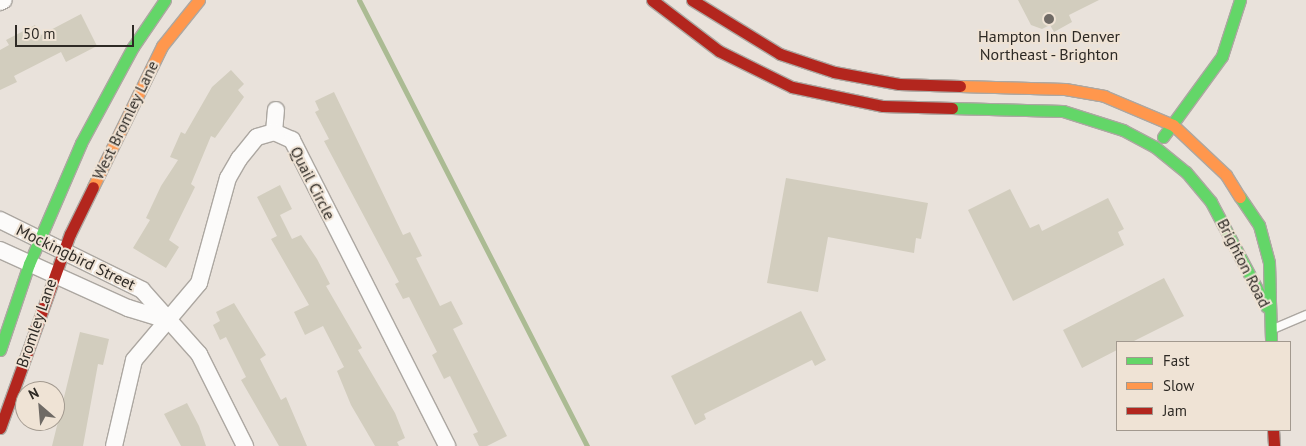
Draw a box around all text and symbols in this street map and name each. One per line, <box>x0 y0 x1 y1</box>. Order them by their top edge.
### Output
marker: Hampton Inn Denver Northeast - Brighton <box>1043 13 1055 25</box>
scale bar <box>18 15 136 47</box>
text: 50 m <box>23 24 56 43</box>
place label: Hampton Inn Denver Northeast - Brighton <box>978 26 1120 64</box>
street label: West Bromley Lane <box>88 57 162 183</box>
street label: Quail Circle <box>286 143 340 223</box>
street label: Brighton Road <box>1213 215 1275 311</box>
street label: Mockingbird Street <box>13 220 139 294</box>
street label: Bromley Lane <box>12 276 60 370</box>
legend <box>1116 341 1291 431</box>
text: Fast <box>1163 351 1190 370</box>
text: Slow <box>1163 376 1194 395</box>
north arrow <box>15 381 65 431</box>
text: N <box>25 383 42 404</box>
text: Jam <box>1163 401 1187 420</box>

